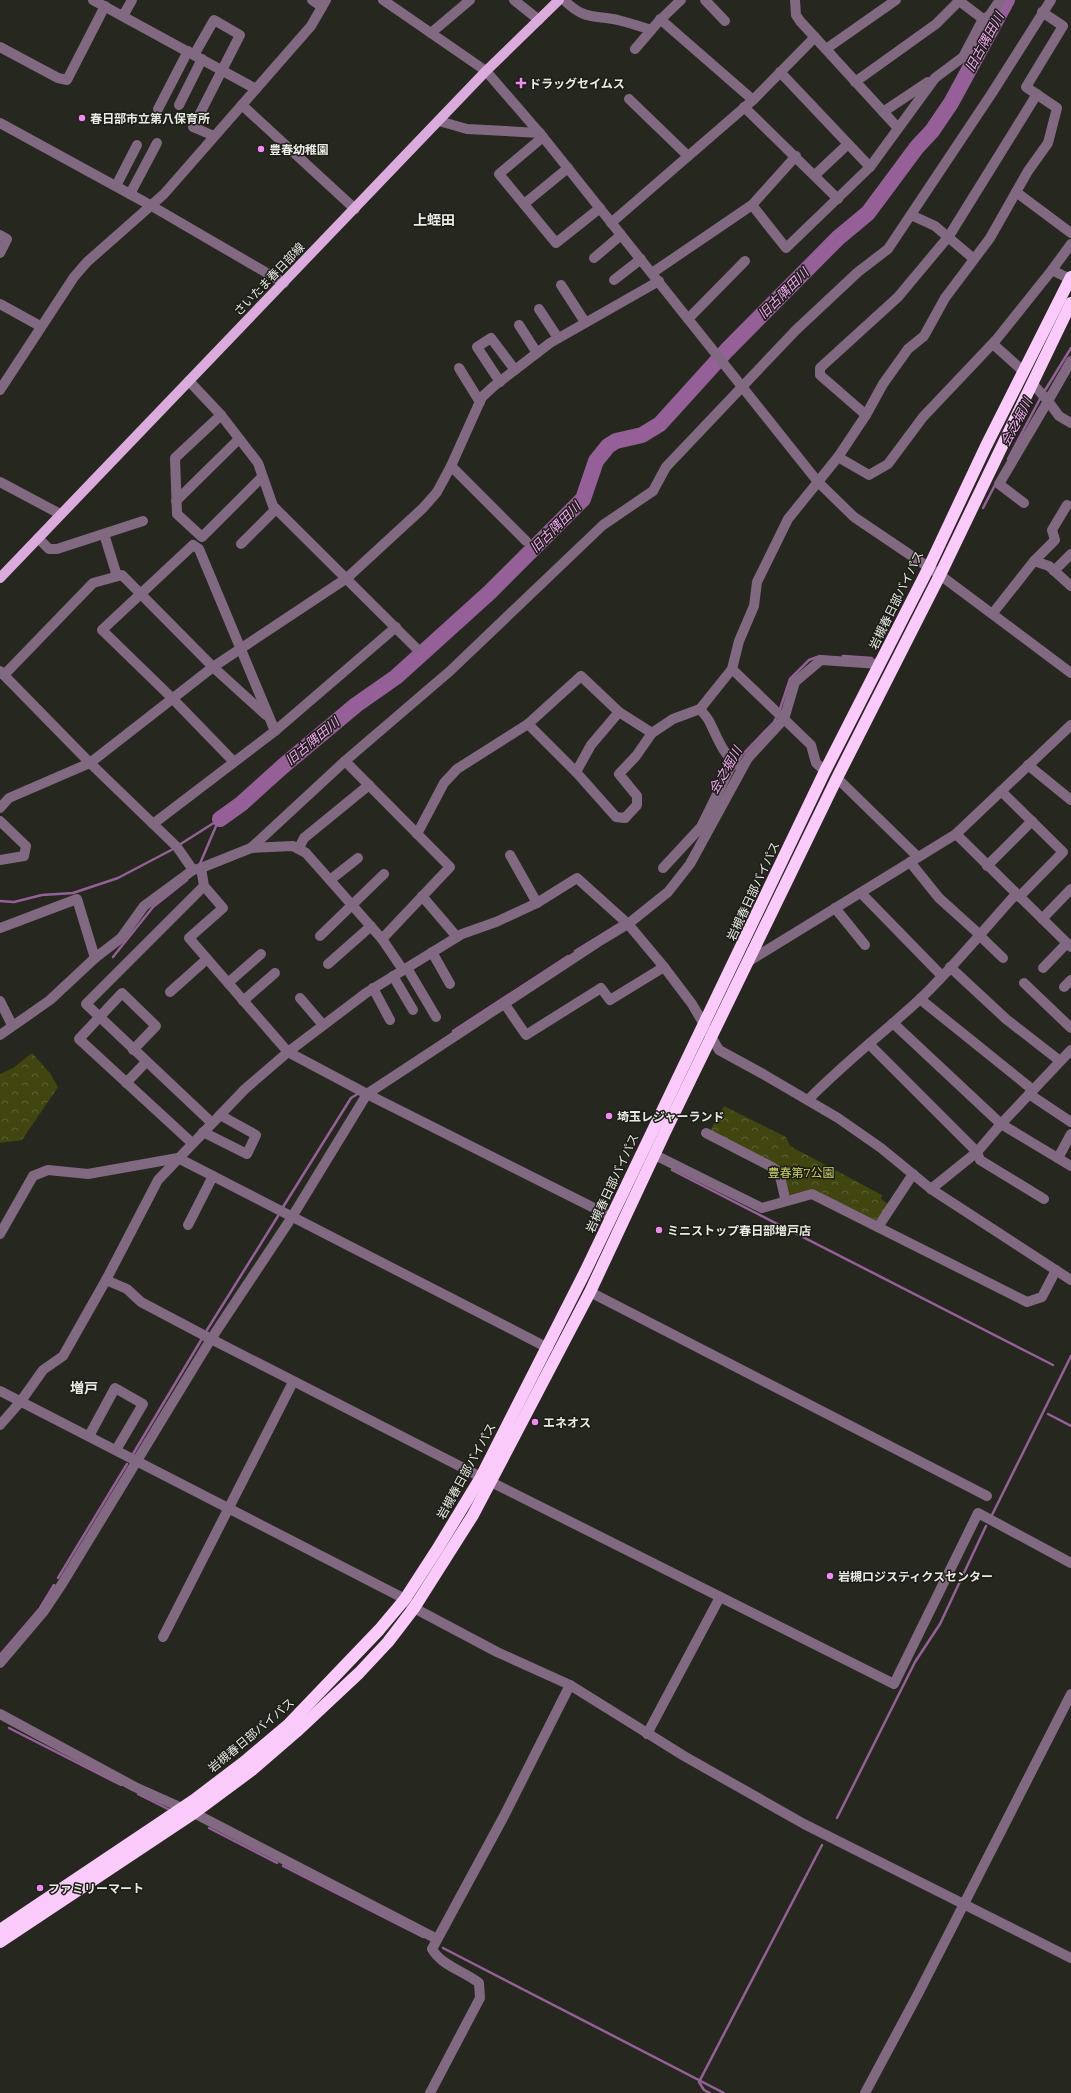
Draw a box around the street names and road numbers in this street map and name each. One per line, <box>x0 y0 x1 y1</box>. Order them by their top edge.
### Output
street label: さいたま春日部線 <box>230 239 308 319</box>
street label: 岩槻春日部バイパス <box>866 548 926 652</box>
street label: 岩槻春日部バイパス <box>723 839 783 943</box>
street label: 岩槻春日部バイパス <box>582 1131 642 1235</box>
street label: 岩槻春日部バイパス <box>433 1420 499 1522</box>
street label: 岩槻春日部バイパス <box>205 1695 297 1775</box>

